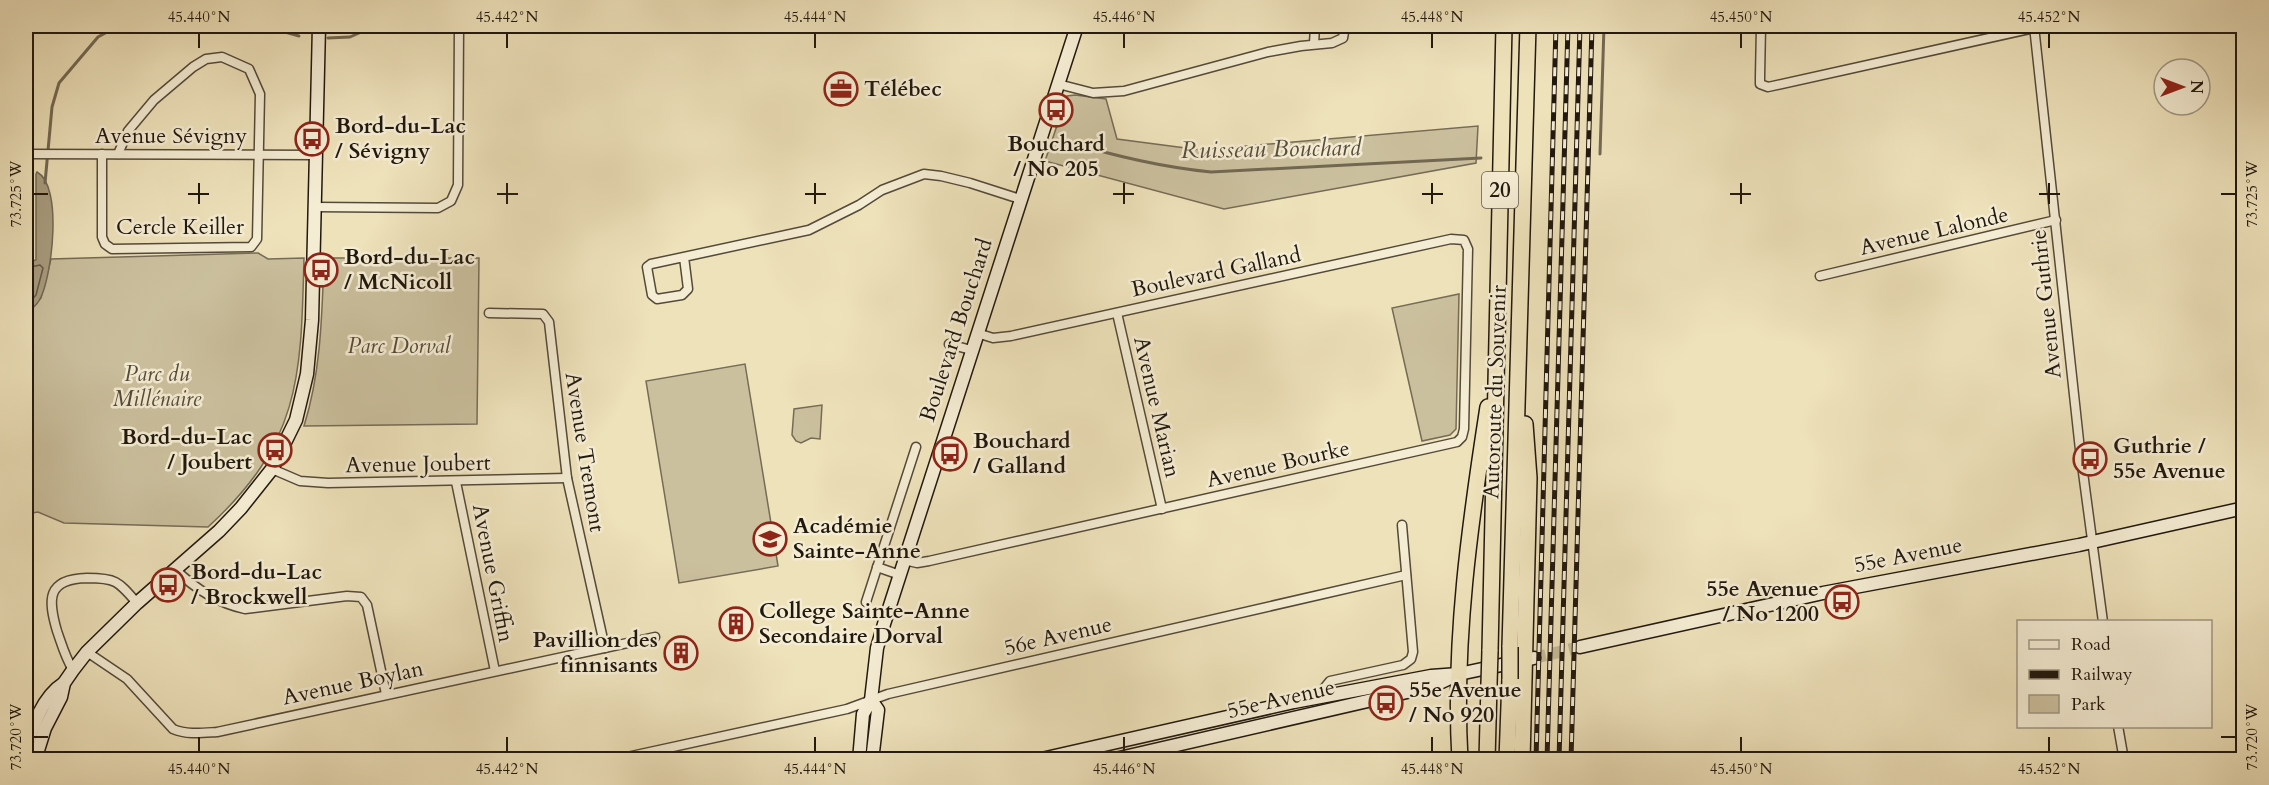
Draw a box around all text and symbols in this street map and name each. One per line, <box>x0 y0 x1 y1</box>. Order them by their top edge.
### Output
text: 45.440°N <box>168 7 231 27</box>
text: 45.442°N <box>476 7 539 27</box>
text: 45.444°N <box>784 7 847 27</box>
text: 45.446°N <box>1093 7 1156 27</box>
text: 45.448°N <box>1401 7 1464 27</box>
text: 45.450°N <box>1710 7 1773 27</box>
text: 45.452°N <box>2018 7 2081 27</box>
north arrow <box>2152 57 2212 117</box>
office icon: Télébec <box>823 71 859 107</box>
place label: Télébec <box>864 74 942 104</box>
text: N <box>2185 80 2207 94</box>
bus stop icon: Bouchard / No 205 <box>1038 92 1074 128</box>
place label: Bord-du-Lac / Sévigny <box>335 111 466 166</box>
street label: Avenue Sévigny <box>95 121 247 151</box>
bus stop icon: Bord-du-Lac / Sévigny <box>294 121 330 157</box>
place label: Bouchard / No 205 <box>1007 129 1105 184</box>
water label: Ruisseau Bouchard <box>1181 131 1363 167</box>
text: 73.725°W <box>6 160 26 227</box>
text: 73.725°W <box>2242 160 2262 227</box>
road number: 20 <box>1482 172 1518 208</box>
street label: Avenue Lalonde <box>1857 199 2011 263</box>
street label: Cercle Keiller <box>116 212 245 242</box>
street label: Avenue Guthrie <box>2023 228 2069 380</box>
street label: Boulevard Bouchard <box>912 234 1000 425</box>
street label: Boulevard Galland <box>1128 239 1304 305</box>
place label: Bord-du-Lac / McNicoll <box>344 242 475 297</box>
bus stop icon: Bord-du-Lac / McNicoll <box>303 252 339 288</box>
street label: Autoroute du Souvenir <box>1476 284 1514 499</box>
park label: Parc Dorval <box>347 331 452 361</box>
street label: Avenue Marian <box>1126 334 1188 481</box>
park label: Parc du Millénaire <box>113 359 202 414</box>
street label: Avenue Tremont <box>558 370 612 534</box>
place label: Bord-du-Lac / Joubert <box>121 422 252 477</box>
place label: Bouchard / Galland <box>973 426 1071 481</box>
place label: Guthrie / 55e Avenue <box>2113 431 2226 486</box>
bus stop icon: Bord-du-Lac / Joubert <box>257 432 293 468</box>
street label: Avenue Bourke <box>1204 433 1352 495</box>
bus stop icon: Bouchard / Galland <box>932 436 968 472</box>
bus stop icon: Guthrie / 55e Avenue <box>2072 441 2108 477</box>
street label: Avenue Joubert <box>345 448 491 480</box>
street label: Avenue Griffin <box>465 501 521 645</box>
place label: Académie Sainte-Anne <box>793 511 921 566</box>
school or university icon: Académie Sainte-Anne <box>752 521 788 557</box>
street label: 55e Avenue <box>1851 530 1965 580</box>
place label: Bord-du-Lac / Brockwell <box>191 557 322 612</box>
bus stop icon: Bord-du-Lac / Brockwell <box>150 567 186 603</box>
place label: 55e Avenue / No 1200 <box>1706 574 1819 629</box>
bus stop icon: 55e Avenue / No 1200 <box>1824 584 1860 620</box>
place label: College Sainte-Anne Secondaire Dorval <box>759 596 970 651</box>
building icon: College Sainte-Anne Secondaire Dorval <box>718 606 754 642</box>
street label: 56e Avenue <box>1001 609 1115 663</box>
legend <box>2017 620 2212 728</box>
place label: Pavillion des finnisants <box>532 625 658 680</box>
text: Road <box>2071 632 2111 657</box>
building icon: Pavillion des finnisants <box>663 635 699 671</box>
street label: Avenue Boylan <box>280 653 427 713</box>
text: Railway <box>2071 662 2133 687</box>
street label: 55e Avenue <box>1224 672 1338 726</box>
place label: 55e Avenue / No 920 <box>1409 675 1522 730</box>
bus stop icon: 55e Avenue / No 920 <box>1368 685 1404 721</box>
text: Park <box>2071 692 2106 717</box>
text: 73.720°W <box>6 703 26 770</box>
text: 73.720°W <box>2242 703 2262 770</box>
text: 45.440°N <box>168 759 231 779</box>
text: 45.442°N <box>476 759 539 779</box>
text: 45.444°N <box>784 759 847 779</box>
text: 45.446°N <box>1093 759 1156 779</box>
text: 45.448°N <box>1401 759 1464 779</box>
text: 45.450°N <box>1710 759 1773 779</box>
text: 45.452°N <box>2018 759 2081 779</box>

